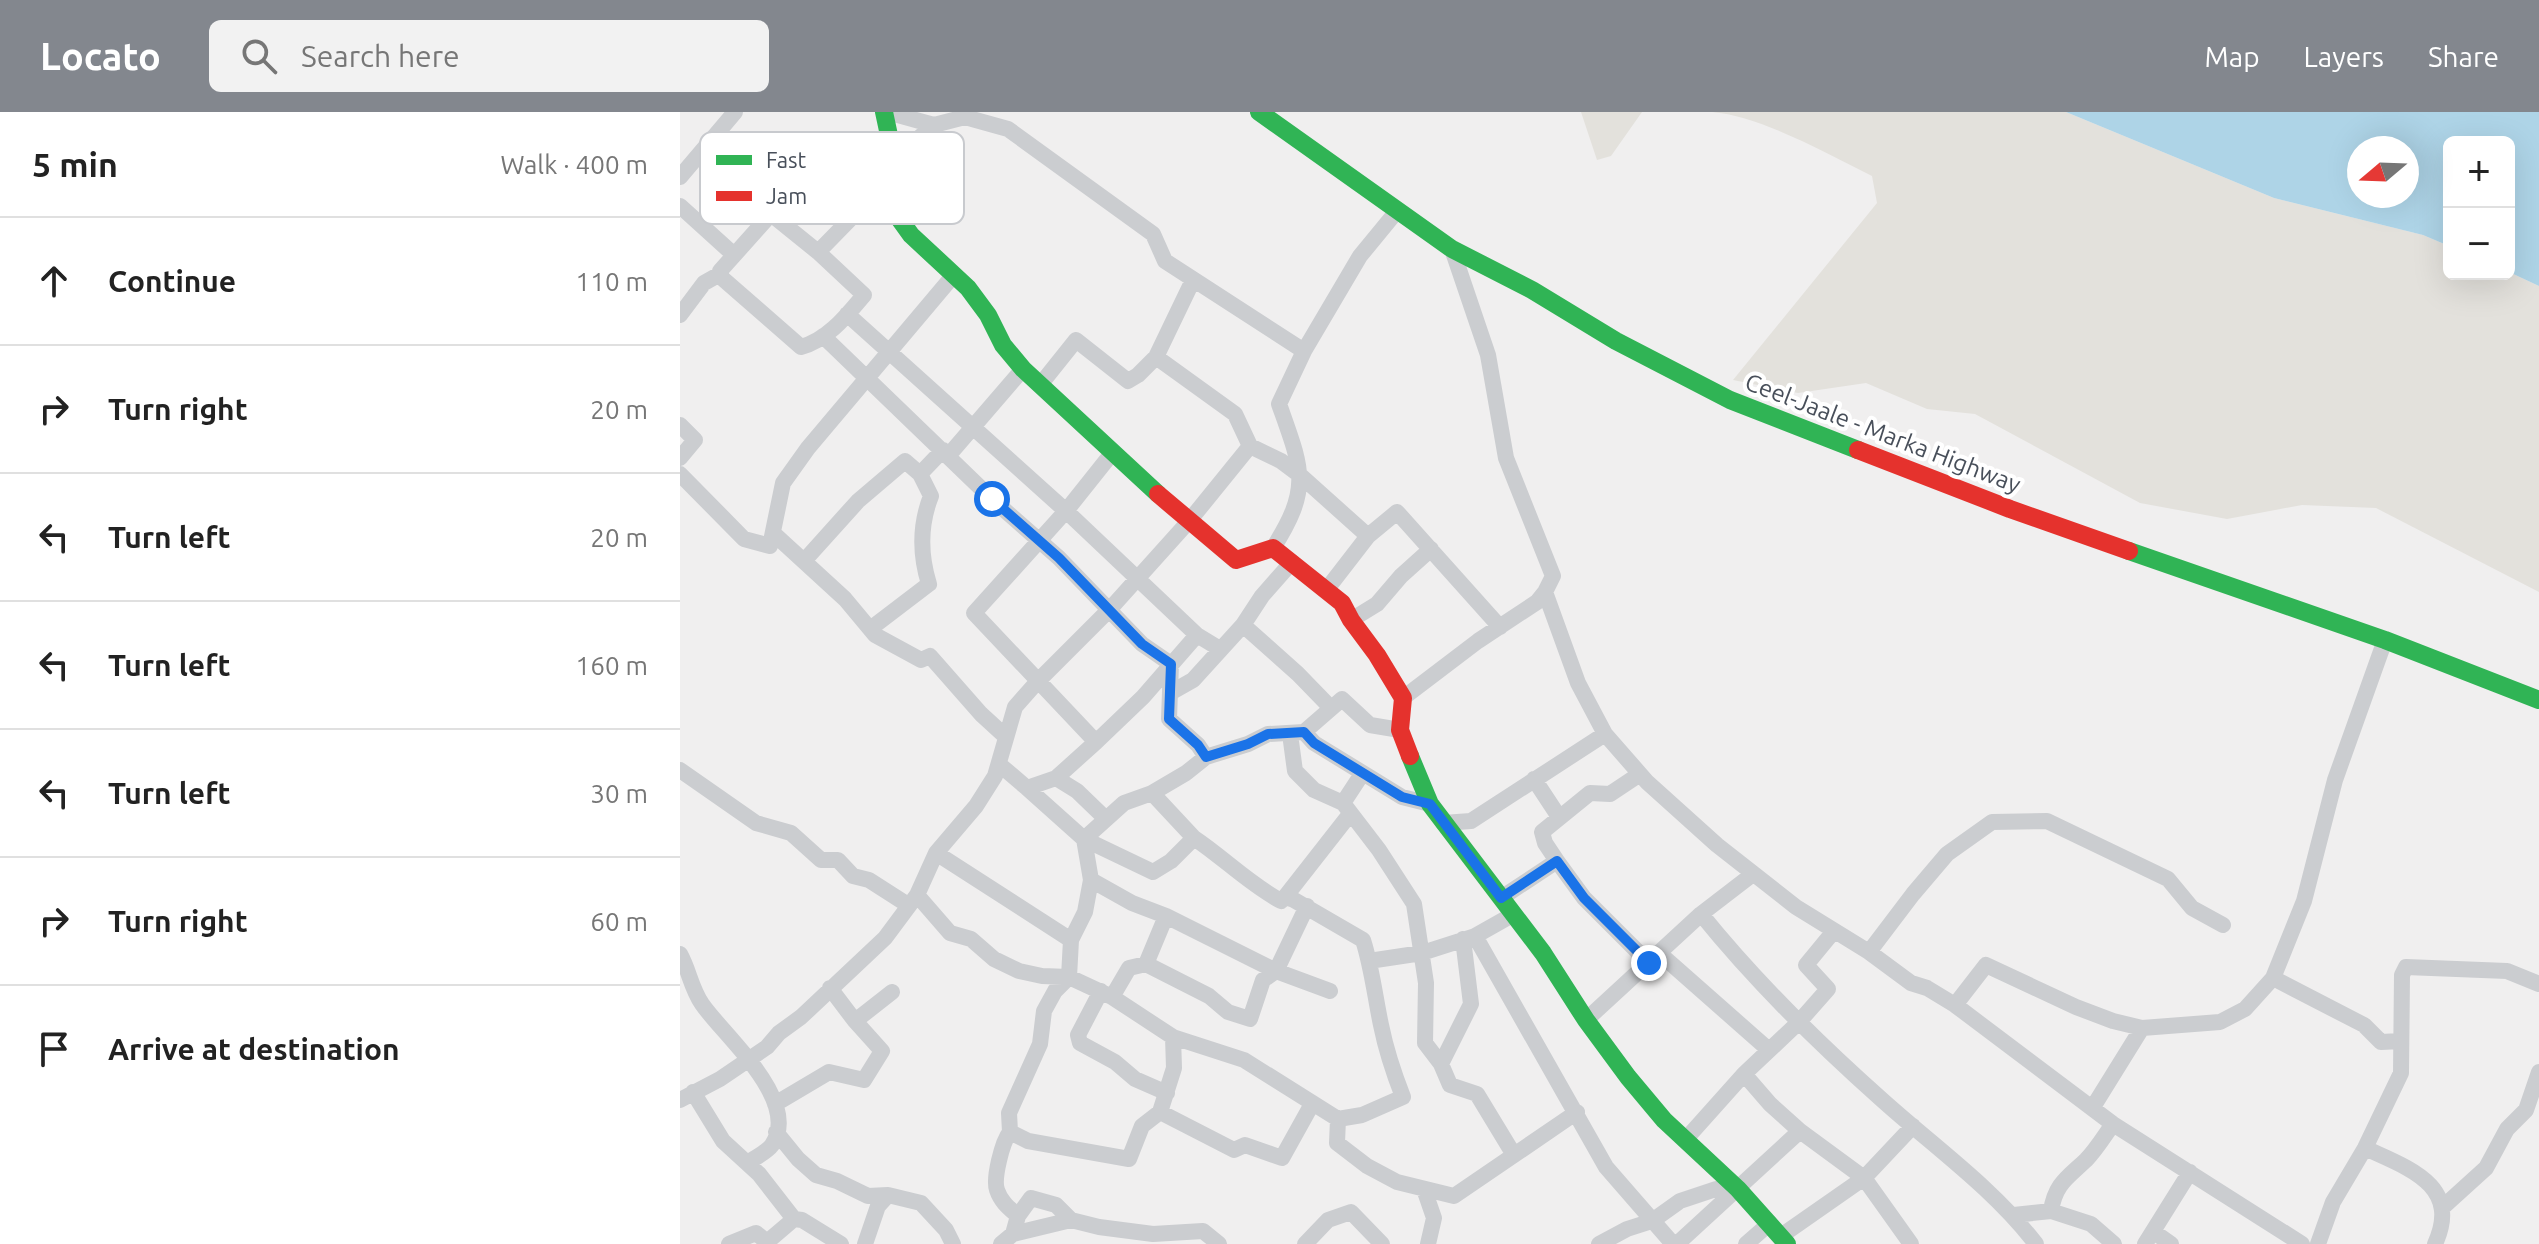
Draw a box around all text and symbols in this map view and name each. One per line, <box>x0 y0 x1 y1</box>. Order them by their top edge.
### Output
search box <box>209 20 769 92</box>
icon: search <box>237 34 281 78</box>
text: Locato <box>40 35 161 77</box>
text: Search here <box>301 39 460 73</box>
text: Map <box>2204 41 2260 72</box>
text: Layers <box>2304 41 2384 72</box>
text: Share <box>2428 41 2499 72</box>
legend <box>700 132 964 224</box>
north arrow <box>2347 136 2419 208</box>
map controls <box>2443 136 2515 280</box>
button: + <box>2443 136 2515 208</box>
text: 5 min <box>32 145 118 183</box>
text: Fast <box>766 147 807 172</box>
text: Walk · 400 m <box>500 150 648 179</box>
text: Jam <box>766 183 807 208</box>
button: − <box>2443 208 2515 280</box>
icon: ahead <box>32 259 76 303</box>
text: Continue <box>108 264 236 298</box>
text: 110 m <box>576 267 648 296</box>
street label: Ceel-Jaale - Marka Highway <box>1742 368 2025 498</box>
icon: right <box>32 387 76 431</box>
text: Turn right <box>108 392 248 426</box>
text: 20 m <box>590 395 648 424</box>
route start <box>974 481 1010 517</box>
icon: left <box>32 515 76 559</box>
text: Turn left <box>108 520 230 554</box>
text: 20 m <box>590 523 648 552</box>
icon: left <box>32 643 76 687</box>
text: Turn left <box>108 648 230 682</box>
text: 160 m <box>576 651 648 680</box>
icon: left <box>32 771 76 815</box>
text: Turn left <box>108 776 230 810</box>
text: 30 m <box>590 779 648 808</box>
icon: right <box>32 899 76 943</box>
text: Turn right <box>108 904 248 938</box>
text: 60 m <box>590 907 648 936</box>
route end <box>1631 945 1667 981</box>
icon: arrive <box>32 1027 76 1071</box>
text: Arrive at destination <box>108 1032 400 1066</box>

